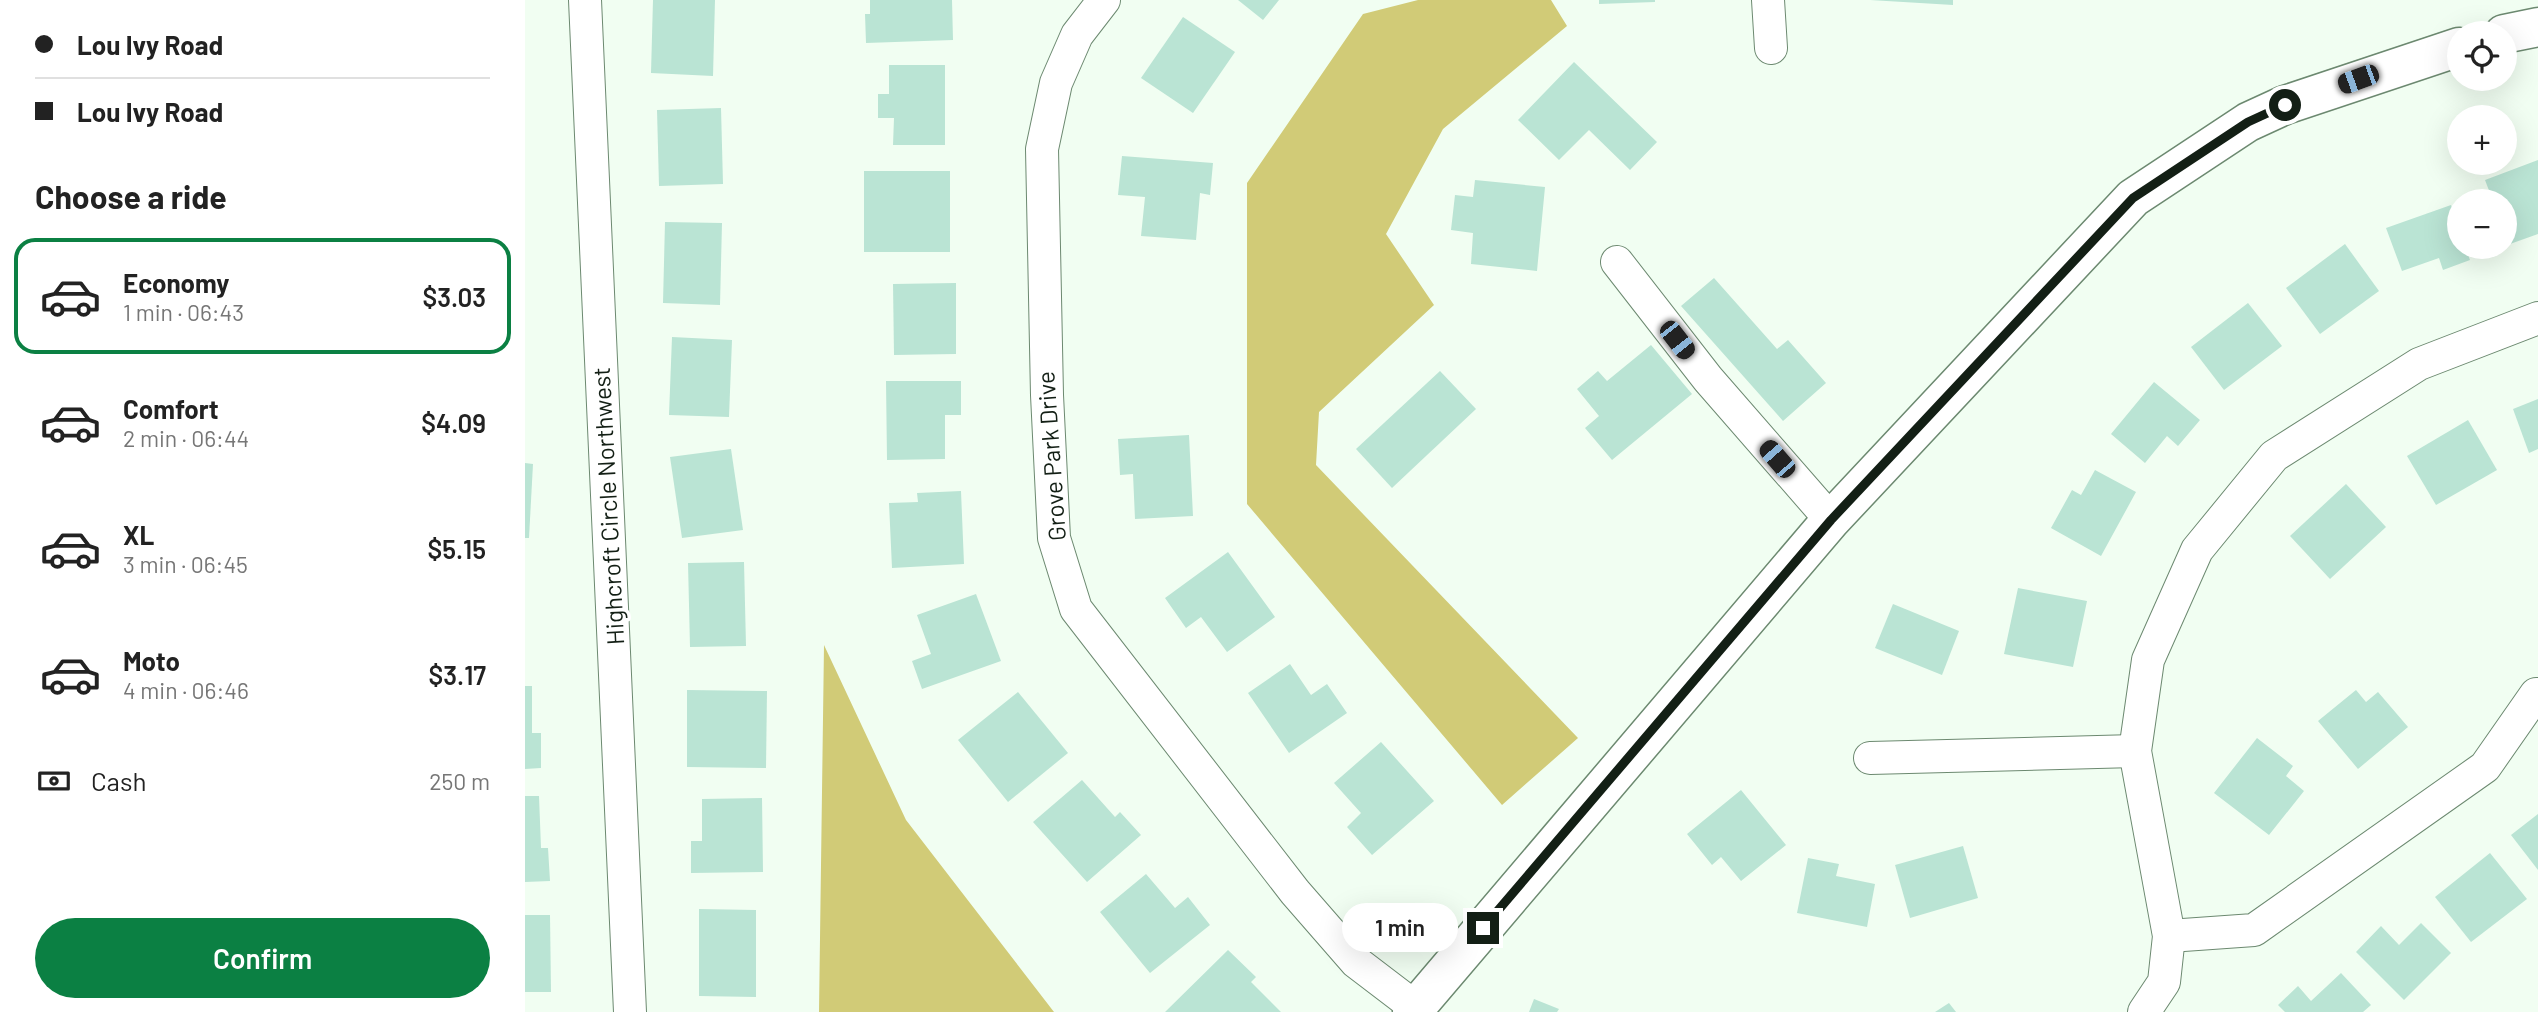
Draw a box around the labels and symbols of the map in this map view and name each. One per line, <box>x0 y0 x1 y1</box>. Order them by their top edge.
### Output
car <box>2335 62 2382 96</box>
route start <box>2269 89 2301 121</box>
car <box>1656 317 1699 363</box>
street label: Highcroft Circle Northwest <box>586 367 629 646</box>
street label: Grove Park Drive <box>1030 370 1071 542</box>
car <box>1756 436 1799 482</box>
callout: 1 min <box>1343 904 1459 953</box>
route end <box>1467 912 1499 944</box>

